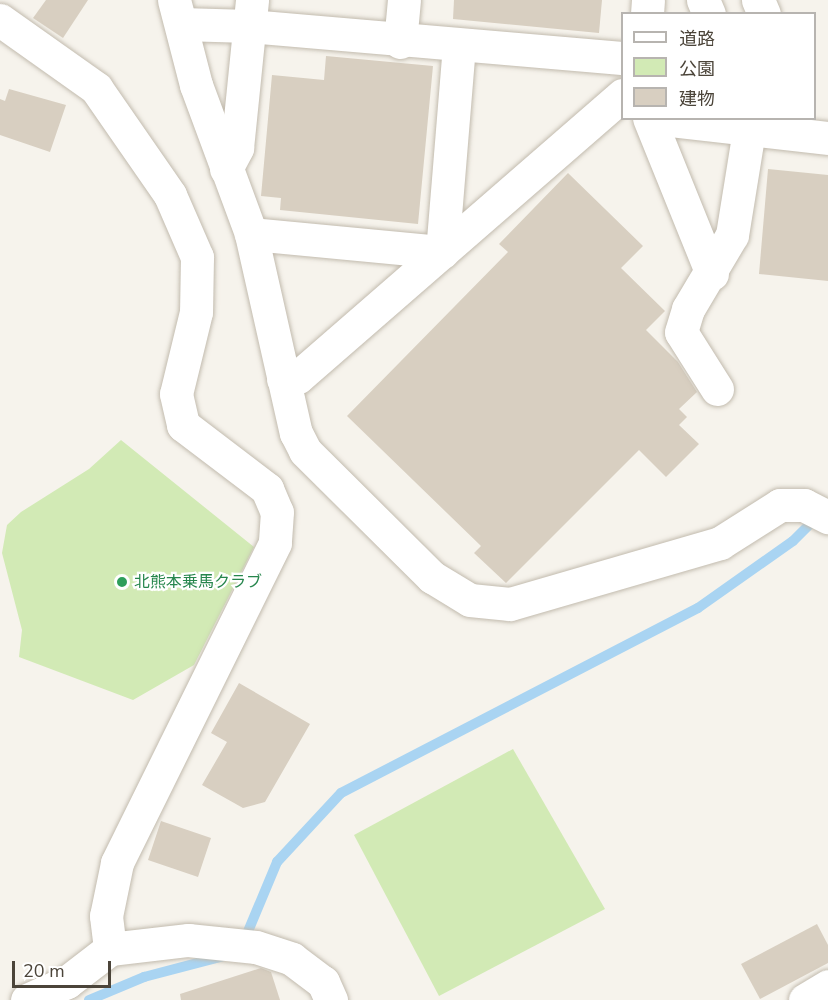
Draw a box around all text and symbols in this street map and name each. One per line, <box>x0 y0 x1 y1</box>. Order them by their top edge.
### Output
legend <box>621 12 816 120</box>
text: 道路 <box>679 27 715 51</box>
text: 公園 <box>679 57 715 81</box>
text: 建物 <box>679 87 715 111</box>
place label: 北熊本乗馬クラブ <box>134 572 262 592</box>
marker: 北熊本乗馬クラブ <box>115 575 129 589</box>
scale bar <box>15 949 114 987</box>
text: 20 m <box>23 959 65 983</box>

